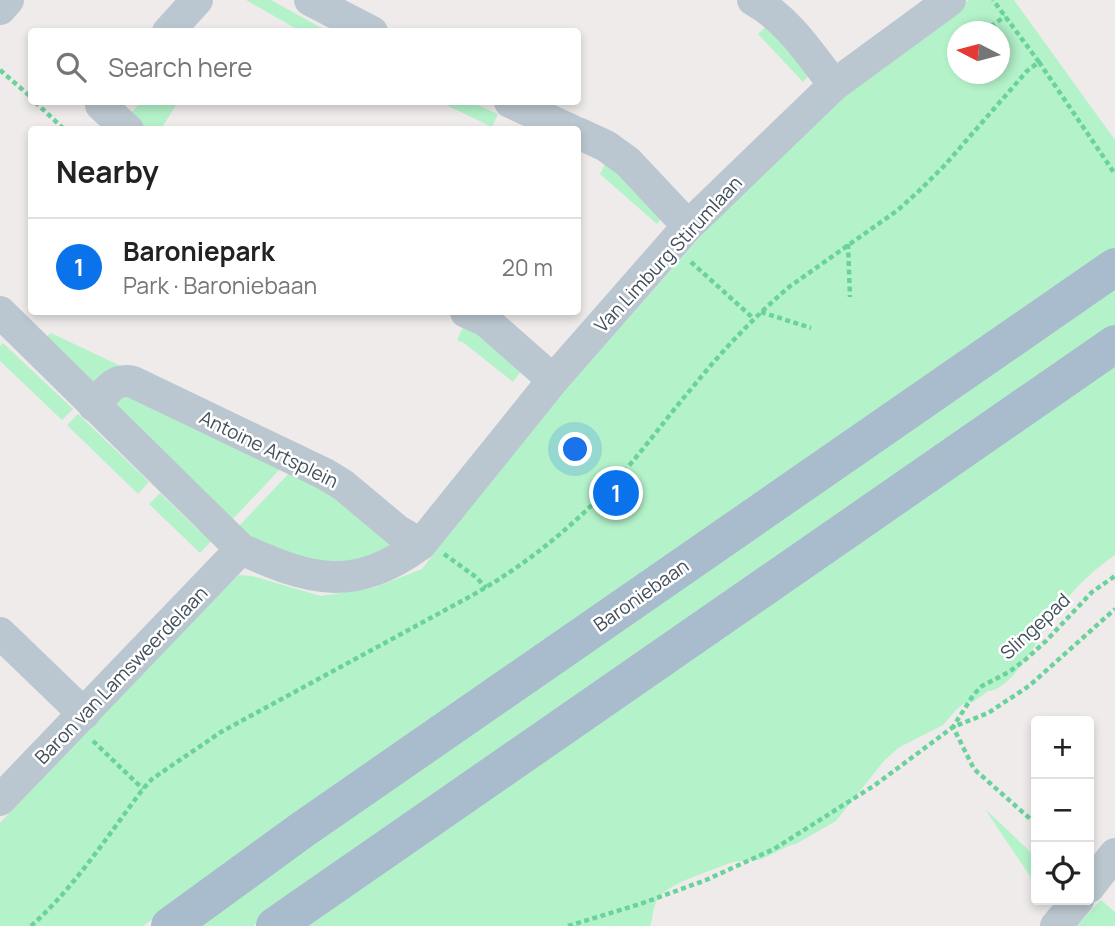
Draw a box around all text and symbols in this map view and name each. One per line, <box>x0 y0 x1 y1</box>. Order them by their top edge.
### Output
north arrow <box>947 21 1010 84</box>
search box <box>28 28 581 105</box>
icon: search <box>52 48 90 86</box>
text: Search here <box>108 49 253 85</box>
text: Nearby <box>56 151 159 192</box>
street label: Van Limburg Stirumlaan <box>588 170 748 338</box>
text: Baroniepark <box>123 233 275 269</box>
text: 1 <box>74 251 84 283</box>
text: 20 m <box>502 251 553 283</box>
text: Park · Baroniebaan <box>123 269 317 301</box>
street label: Antoine Artsplein <box>195 404 343 494</box>
your location <box>558 432 592 466</box>
pin: 1 <box>593 467 639 519</box>
street label: Baroniebaan <box>588 553 694 637</box>
street label: Baron van Lamsweerdelaan <box>29 580 213 770</box>
street label: Slingepad <box>994 587 1076 665</box>
map controls <box>1031 716 1094 905</box>
button: + <box>1031 716 1094 779</box>
button: − <box>1031 779 1094 842</box>
button: locate <box>1031 842 1094 905</box>

